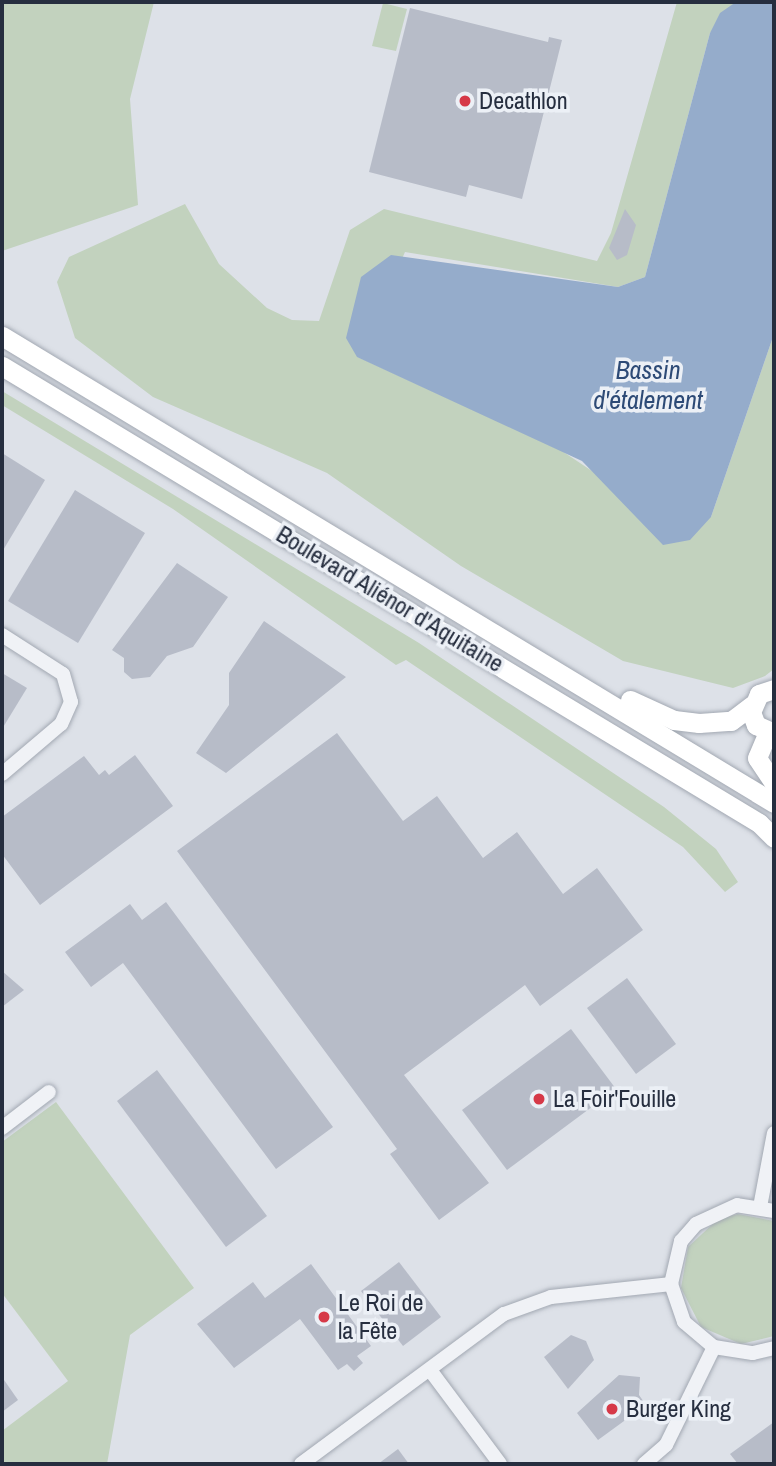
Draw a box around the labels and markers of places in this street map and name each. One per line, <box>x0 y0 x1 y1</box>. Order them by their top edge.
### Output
place label: Decathlon <box>479 87 568 115</box>
marker: Decathlon <box>457 93 473 109</box>
place label: La Foir'Fouille <box>553 1085 676 1113</box>
marker: La Foir'Fouille <box>531 1091 547 1107</box>
place label: Le Roi de la Fête <box>338 1289 423 1345</box>
marker: Le Roi de la Fête <box>316 1309 332 1325</box>
place label: Burger King <box>626 1395 731 1423</box>
marker: Burger King <box>604 1401 620 1417</box>

